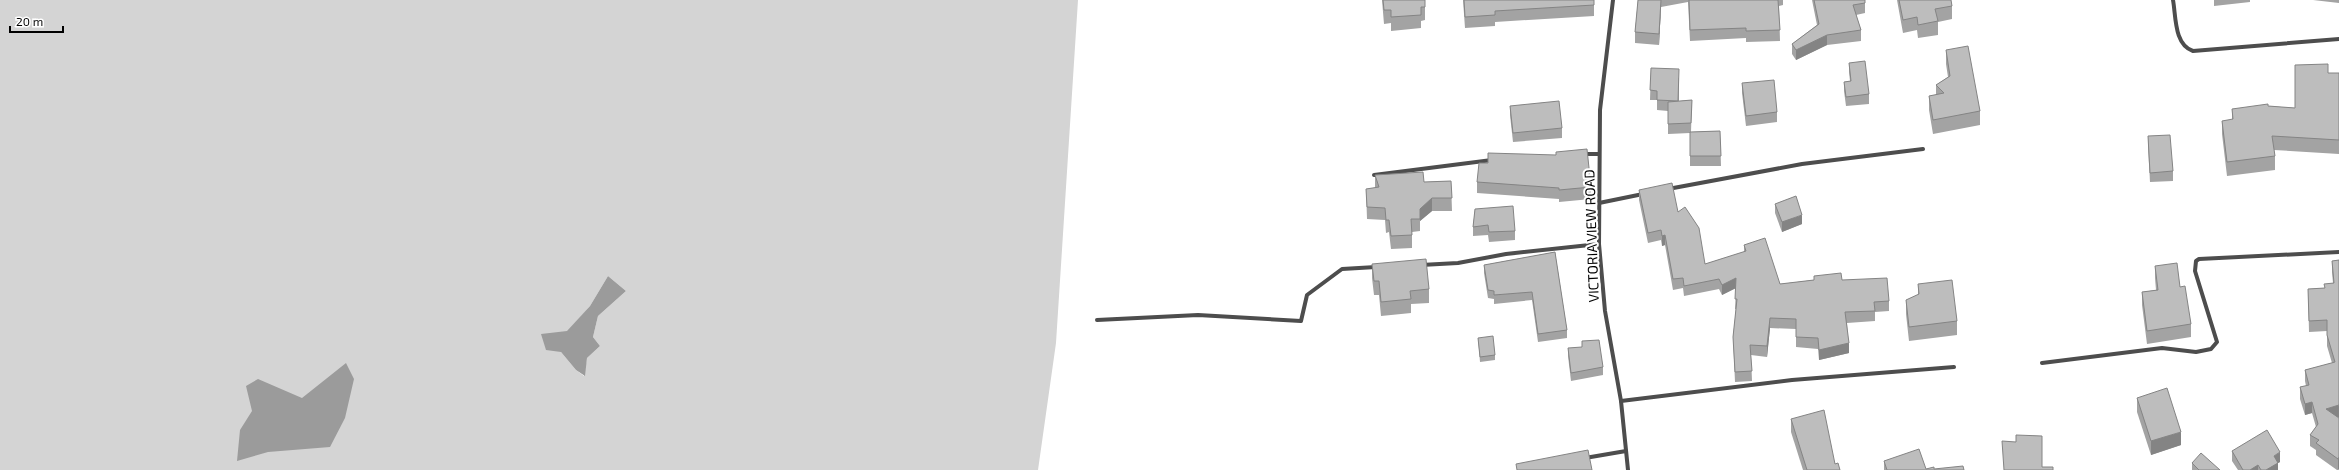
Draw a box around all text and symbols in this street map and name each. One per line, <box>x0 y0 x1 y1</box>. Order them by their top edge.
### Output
scale bar <box>10 8 63 34</box>
text: 20 m <box>16 14 43 28</box>
street label: VICTORIA VIEW ROAD <box>1580 169 1602 303</box>

